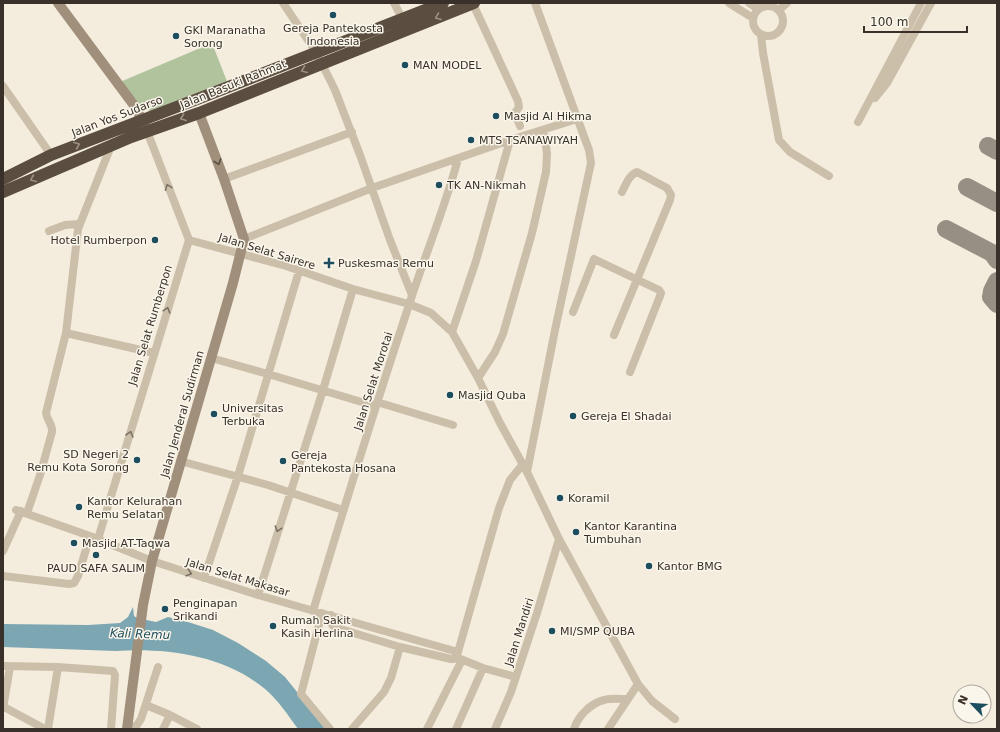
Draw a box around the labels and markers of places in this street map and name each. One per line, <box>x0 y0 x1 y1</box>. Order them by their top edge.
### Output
marker: Gereja Pantekosta Indonesia <box>328 10 338 20</box>
place label: Gereja Pantekosta Indonesia <box>283 22 383 48</box>
place label: GKI Maranatha Sorong <box>184 24 266 50</box>
marker: GKI Maranatha Sorong <box>171 31 181 41</box>
place label: MAN MODEL <box>413 59 482 72</box>
marker: MAN MODEL <box>400 60 410 70</box>
place label: Masjid Al Hikma <box>504 110 592 123</box>
marker: Masjid Al Hikma <box>491 111 501 121</box>
place label: MTS TSANAWIYAH <box>479 134 578 147</box>
marker: MTS TSANAWIYAH <box>466 135 476 145</box>
place label: TK AN-Nikmah <box>446 179 526 192</box>
marker: TK AN-Nikmah <box>434 180 444 190</box>
place label: Hotel Rumberpon <box>51 234 147 247</box>
marker: Hotel Rumberpon <box>150 235 160 245</box>
marker: Puskesmas Remu <box>323 257 335 269</box>
place label: Puskesmas Remu <box>338 257 434 270</box>
place label: Masjid Quba <box>458 389 526 402</box>
marker: Masjid Quba <box>445 390 455 400</box>
place label: Universitas Terbuka <box>221 402 284 428</box>
marker: Universitas Terbuka <box>209 409 219 419</box>
place label: Gereja El Shadai <box>581 410 672 423</box>
marker: Gereja El Shadai <box>568 411 578 421</box>
place label: SD Negeri 2 Remu Kota Sorong <box>27 448 129 474</box>
place label: Gereja Pantekosta Hosana <box>291 449 396 475</box>
marker: SD Negeri 2 Remu Kota Sorong <box>132 455 142 465</box>
marker: Gereja Pantekosta Hosana <box>278 456 288 466</box>
place label: Koramil <box>568 492 610 505</box>
marker: Koramil <box>555 493 565 503</box>
place label: Kantor Kelurahan Remu Selatan <box>87 495 182 521</box>
marker: Kantor Kelurahan Remu Selatan <box>74 502 84 512</box>
place label: Kantor Karantina Tumbuhan <box>583 520 677 546</box>
marker: Kantor Karantina Tumbuhan <box>571 527 581 537</box>
place label: Masjid AT-Taqwa <box>82 537 170 550</box>
marker: Masjid AT-Taqwa <box>69 538 79 548</box>
marker: PAUD SAFA SALIM <box>91 550 101 560</box>
place label: Kantor BMG <box>657 560 722 573</box>
marker: Kantor BMG <box>644 561 654 571</box>
place label: PAUD SAFA SALIM <box>47 562 145 575</box>
place label: Penginapan Srikandi <box>173 597 237 623</box>
marker: Penginapan Srikandi <box>160 604 170 614</box>
place label: Rumah Sakit Kasih Herlina <box>281 614 353 640</box>
marker: Rumah Sakit Kasih Herlina <box>268 621 278 631</box>
place label: MI/SMP QUBA <box>560 625 635 638</box>
marker: MI/SMP QUBA <box>547 626 557 636</box>

